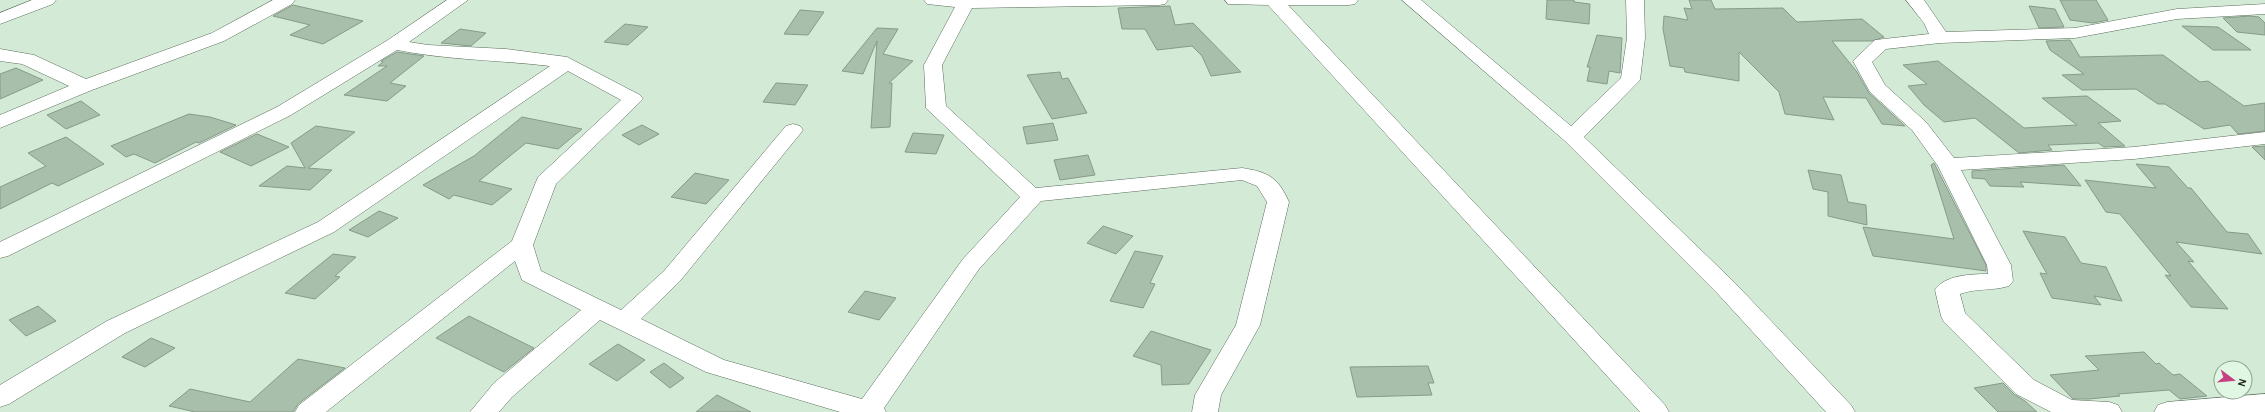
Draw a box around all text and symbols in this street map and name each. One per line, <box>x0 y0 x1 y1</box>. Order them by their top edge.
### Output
north arrow <box>2213 360 2253 400</box>
text: N <box>2236 377 2248 388</box>

